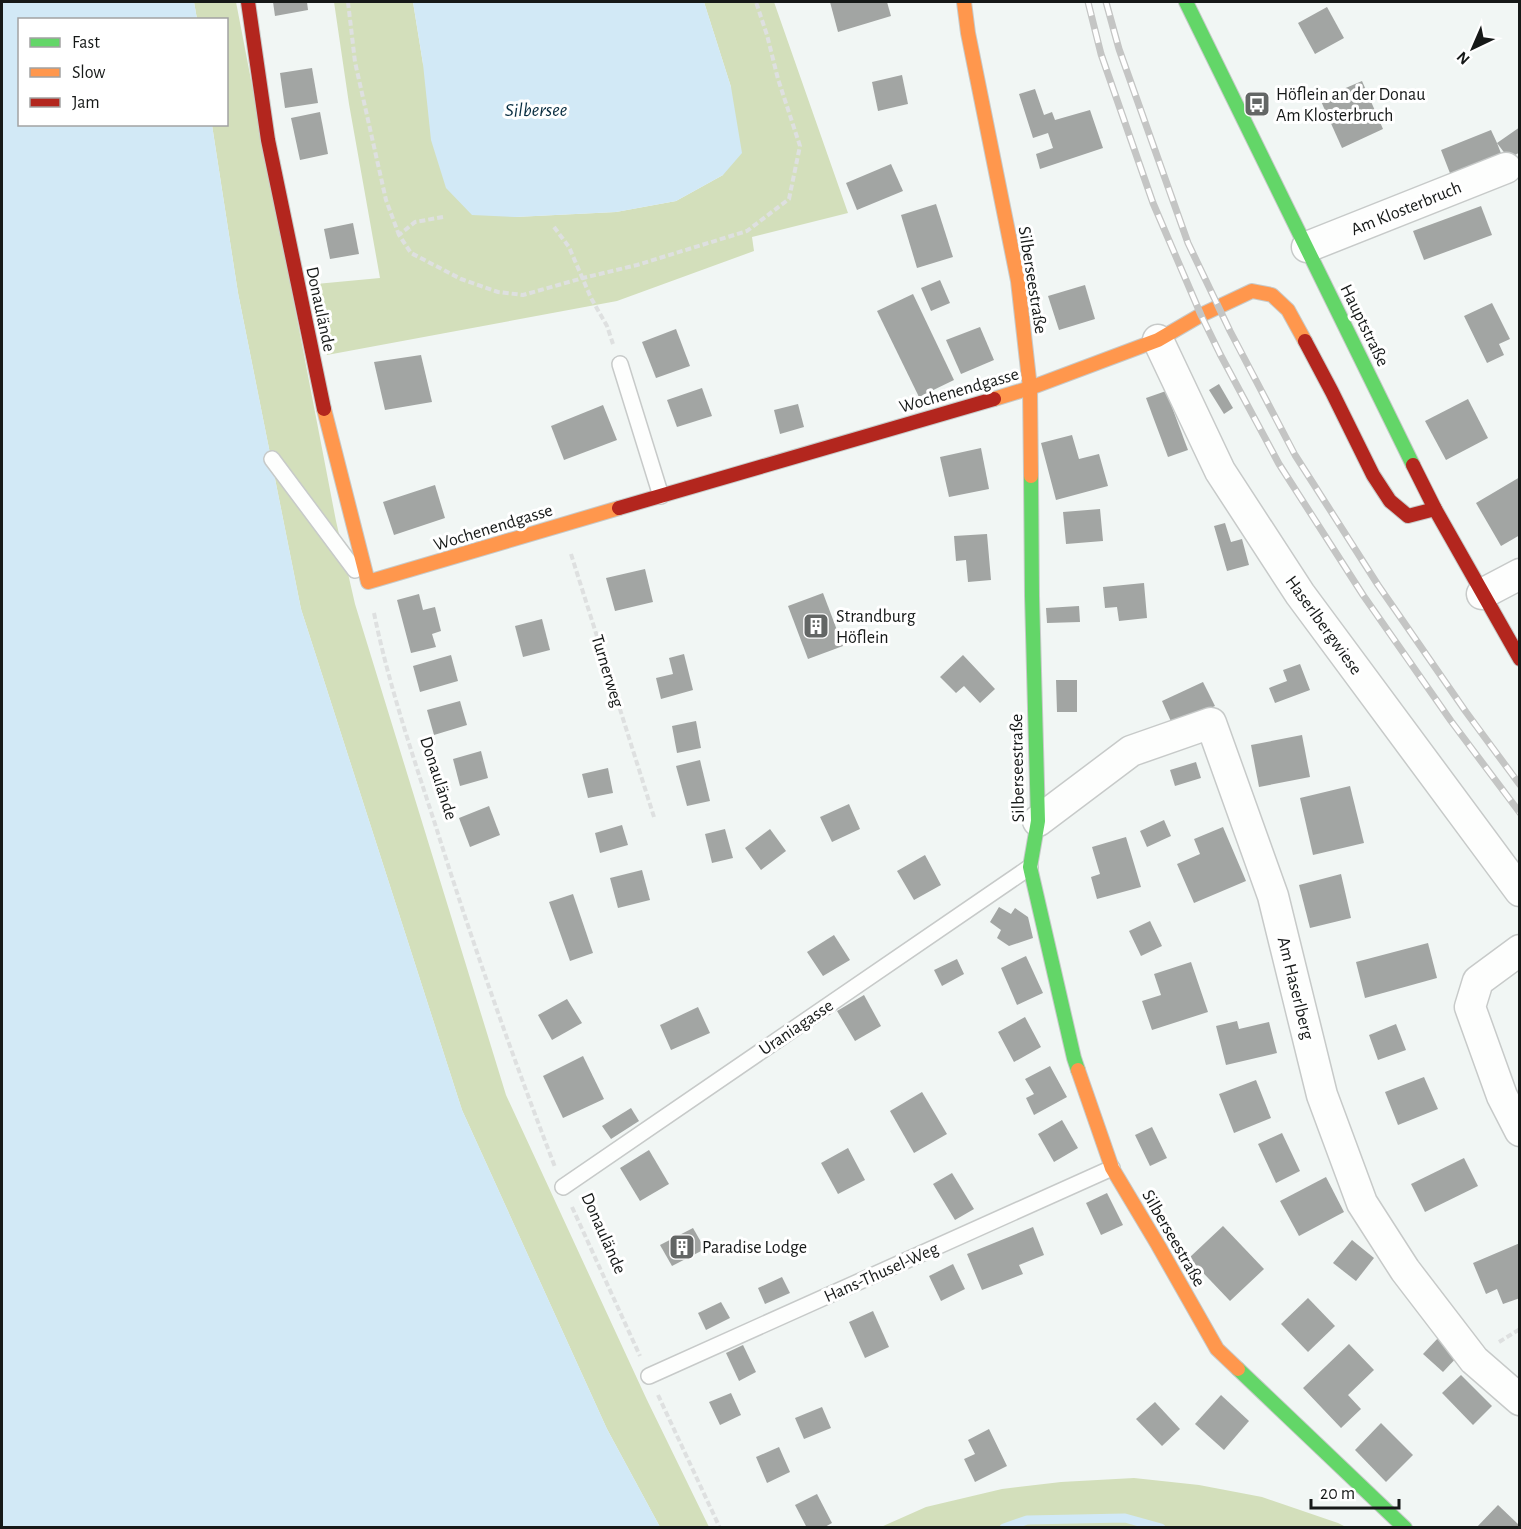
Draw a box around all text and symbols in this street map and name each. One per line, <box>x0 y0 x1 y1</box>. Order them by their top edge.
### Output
legend <box>18 18 228 126</box>
north arrow <box>1443 18 1503 78</box>
text: Fast <box>72 34 100 52</box>
text: N <box>1454 48 1473 68</box>
text: Slow <box>72 64 105 82</box>
place label: Höflein an der Donau Am Klosterbruch <box>1276 86 1425 125</box>
bus stop icon: Höflein an der Donau Am Klosterbruch <box>1242 89 1272 119</box>
text: Jam <box>72 94 100 112</box>
water label: Silbersee <box>505 100 568 120</box>
street label: Am Klosterbruch <box>1349 179 1464 239</box>
street label: Silberseestraße <box>1015 225 1049 335</box>
street label: Donaulände <box>302 265 338 353</box>
street label: Hauptstraße <box>1337 282 1392 369</box>
street label: Wochenendgasse <box>897 365 1021 417</box>
street label: Wochenendgasse <box>432 501 555 555</box>
street label: Haserlbergwiese <box>1281 573 1365 678</box>
place label: Strandburg Höflein <box>836 608 916 647</box>
building icon: Strandburg Höflein <box>801 611 831 641</box>
street label: Turnerweg <box>588 633 627 710</box>
street label: Silberseestraße <box>1008 714 1028 822</box>
street label: Donaulände <box>416 734 460 822</box>
street label: Am Haserlberg <box>1274 935 1317 1042</box>
street label: Uraniagasse <box>756 997 837 1059</box>
street label: Silberseestraße <box>1138 1187 1208 1290</box>
street label: Donaulände <box>577 1190 629 1277</box>
building icon: Paradise Lodge <box>667 1232 697 1262</box>
place label: Paradise Lodge <box>702 1239 807 1257</box>
street label: Hans-Thusel-Weg <box>822 1240 942 1306</box>
scale bar <box>1311 1472 1400 1510</box>
text: 20 m <box>1320 1485 1355 1503</box>

